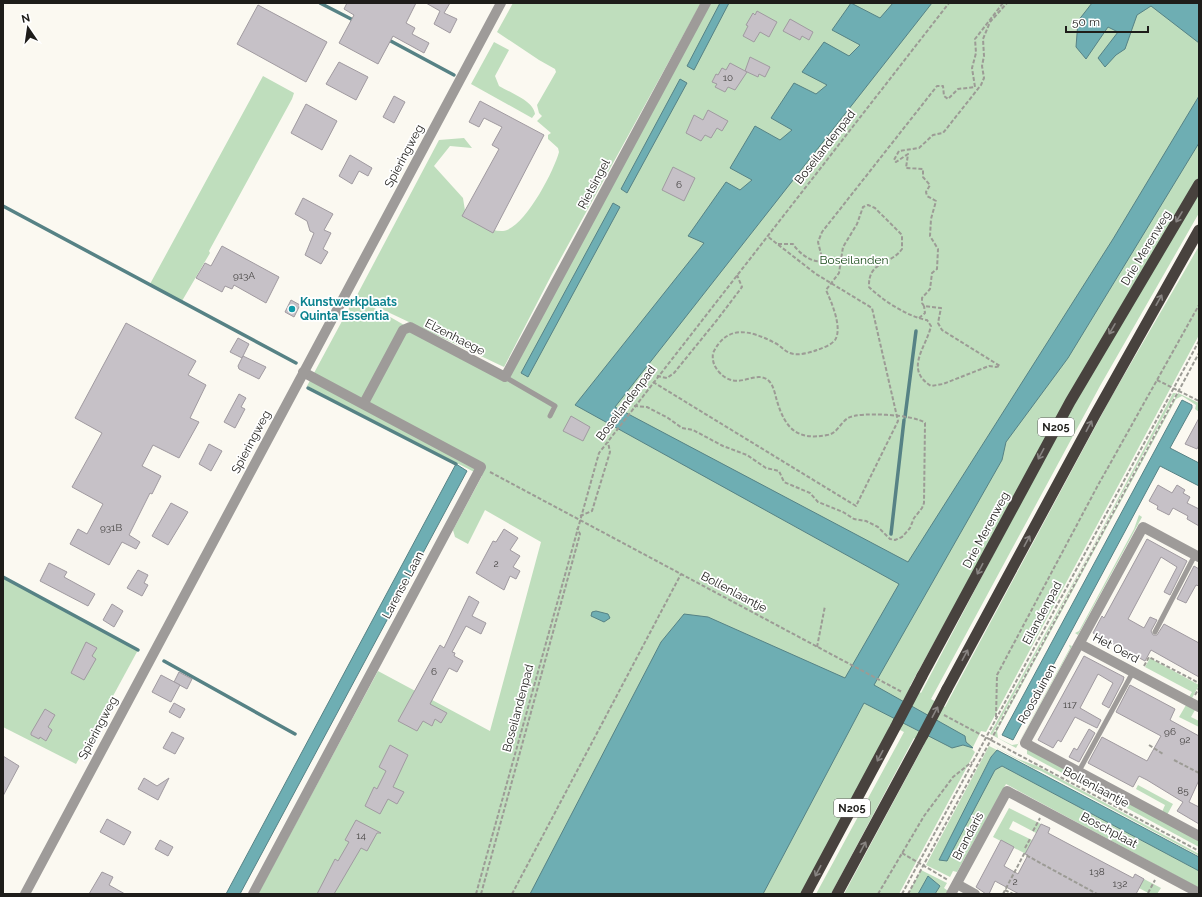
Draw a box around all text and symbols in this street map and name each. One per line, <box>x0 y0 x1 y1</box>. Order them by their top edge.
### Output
north arrow <box>8 8 48 48</box>
scale bar <box>1066 8 1148 34</box>
text: N <box>20 11 31 26</box>
text: 50 m <box>1072 15 1100 29</box>
house number: 10 <box>723 72 733 83</box>
street label: Boseilandenpad <box>792 107 858 187</box>
street label: Spieringweg <box>381 122 427 190</box>
street label: Rietsingel <box>575 156 613 211</box>
house number: 6 <box>676 179 682 190</box>
street label: Drie Merenweg <box>1118 208 1174 288</box>
one-way arrow <box>1174 212 1183 223</box>
park label: Boseilanden <box>820 253 888 267</box>
house number: 913A <box>233 270 255 281</box>
place label: Kunstwerkplaats Quinta Essentia <box>300 295 397 323</box>
one-way arrow <box>1155 295 1163 307</box>
marker: Kunstwerkplaats Quinta Essentia <box>287 304 297 314</box>
street label: Elzenhaege <box>423 316 487 358</box>
one-way arrow <box>1108 323 1116 335</box>
street label: Boseilandenpad <box>593 363 659 443</box>
street label: Spieringweg <box>228 408 274 476</box>
road number: N205 <box>1038 418 1074 436</box>
one-way arrow <box>1085 420 1093 432</box>
one-way arrow <box>1037 448 1044 460</box>
street label: Drie Merenweg <box>960 489 1012 571</box>
house number: 931B <box>100 522 122 533</box>
one-way arrow <box>1023 535 1031 547</box>
street label: Larense Laan <box>379 549 427 621</box>
house number: 2 <box>493 558 499 569</box>
one-way arrow <box>975 563 983 575</box>
street label: Bollenlaantje <box>699 569 769 615</box>
street label: Eilandenpad <box>1019 579 1065 647</box>
street label: Het Oerd <box>1090 630 1142 666</box>
one-way arrow <box>962 649 969 661</box>
street label: Roosduinen <box>1015 662 1059 726</box>
street label: Boseilandenpad <box>500 663 536 753</box>
house number: 6 <box>431 666 437 677</box>
street label: Spieringweg <box>75 694 121 762</box>
house number: 117 <box>1063 699 1078 710</box>
one-way arrow <box>931 707 939 719</box>
house number: 96 <box>1164 726 1176 737</box>
house number: 92 <box>1179 734 1191 745</box>
one-way arrow <box>875 750 883 762</box>
street label: Bollenlaantje <box>1061 764 1131 810</box>
house number: 85 <box>1177 785 1189 796</box>
road number: N205 <box>834 799 870 817</box>
street label: Brandaris <box>950 809 987 862</box>
street label: Boschplaat <box>1078 809 1140 851</box>
house number: 14 <box>356 830 366 841</box>
one-way arrow <box>859 841 867 853</box>
one-way arrow <box>814 865 821 877</box>
house number: 138 <box>1089 866 1105 877</box>
house number: 2 <box>1012 876 1018 887</box>
house number: 132 <box>1113 878 1127 889</box>

